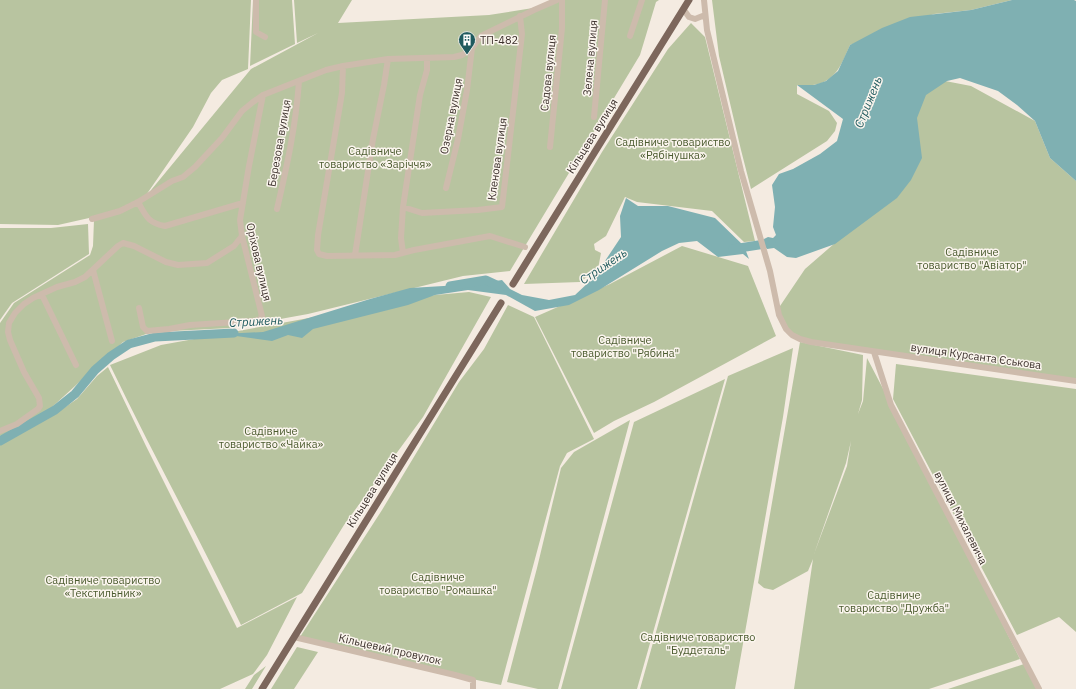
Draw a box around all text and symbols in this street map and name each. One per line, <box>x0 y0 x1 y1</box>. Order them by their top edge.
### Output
street label: Зелена вулиця <box>580 19 600 97</box>
building icon: ТП-482 <box>457 30 477 55</box>
place label: ТП-482 <box>480 33 518 47</box>
street label: Садова вулиця <box>537 34 559 112</box>
water label: Стрижень <box>851 74 885 130</box>
street label: Озерна вулиця <box>437 77 465 155</box>
street label: Кільцева вулиця <box>563 96 621 176</box>
street label: Березова вулиця <box>264 98 294 188</box>
street label: Кленова вулиця <box>484 117 510 201</box>
park label: Садівниче товариство «Рябінушка» <box>616 135 730 162</box>
park label: Садівниче товариство «Заріччя» <box>319 144 431 171</box>
street label: Оріхова вулиця <box>243 222 275 302</box>
water label: Стрижень <box>576 245 630 287</box>
park label: Садівниче товариство "Авіатор" <box>917 245 1027 272</box>
water label: Стрижень <box>229 312 283 330</box>
park label: Садівниче товариство "Рябина" <box>571 333 679 360</box>
street label: вулиця Курсанта Єськова <box>910 340 1042 372</box>
park label: Садівниче товариство «Чайка» <box>219 424 324 451</box>
street label: Кільцева вулиця <box>343 450 401 530</box>
street label: вулиця Михалевича <box>931 469 991 567</box>
park label: Садівниче товариство "Ромашка" <box>379 570 497 597</box>
park label: Садівниче товариство «Текстильник» <box>46 573 160 600</box>
park label: Садівниче товариство "Дружба" <box>839 588 949 615</box>
street label: Кільцевий провулок <box>337 630 443 668</box>
park label: Садівниче товариство "Буддеталь" <box>641 630 755 657</box>

